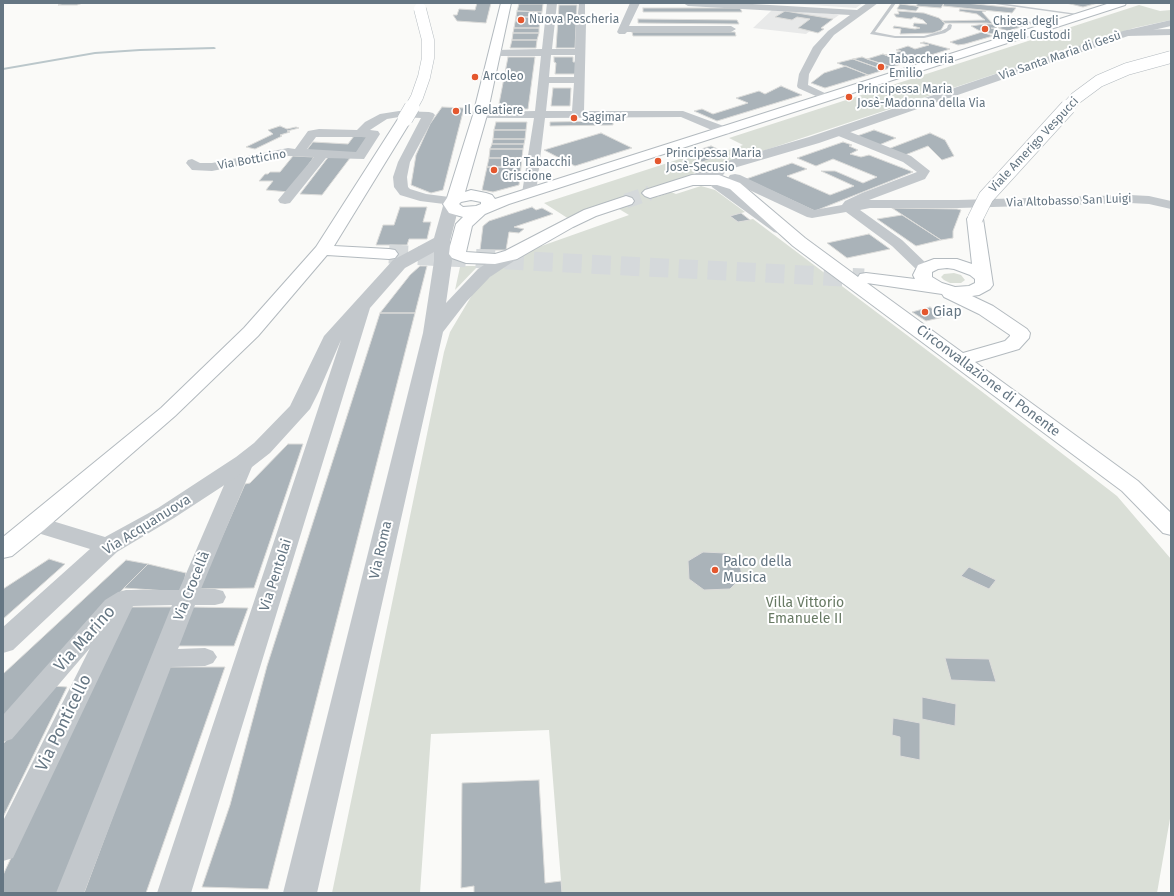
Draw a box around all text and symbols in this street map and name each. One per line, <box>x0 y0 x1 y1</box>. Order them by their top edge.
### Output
place label: Nuova Pescheria <box>529 13 619 27</box>
marker: Nuova Pescheria <box>516 15 526 25</box>
place label: Chiesa degli Angeli Custodi <box>993 15 1070 43</box>
marker: Chiesa degli Angeli Custodi <box>980 24 990 34</box>
street label: Via Santa Maria di Gesù <box>997 28 1123 84</box>
place label: Tabaccheria Emilio <box>889 53 954 81</box>
marker: Tabaccheria Emilio <box>876 62 886 72</box>
place label: Arcoleo <box>483 70 524 84</box>
marker: Arcoleo <box>470 72 480 82</box>
place label: Principessa Maria Josè-Madonna della Via <box>857 83 985 111</box>
marker: Principessa Maria Josè-Madonna della Via <box>844 92 854 102</box>
street label: Viale Amerigo Vespucci <box>986 94 1082 196</box>
place label: Il Gelatiere <box>464 104 523 118</box>
marker: Il Gelatiere <box>451 106 461 116</box>
place label: Sagimar <box>582 111 626 125</box>
marker: Sagimar <box>569 113 579 123</box>
street label: Via Botticino <box>217 147 287 173</box>
place label: Principessa Maria Josè-Secusio <box>666 147 762 175</box>
place label: Bar Tabacchi Criscione <box>502 156 571 184</box>
marker: Principessa Maria Josè-Secusio <box>653 156 663 166</box>
marker: Bar Tabacchi Criscione <box>489 165 499 175</box>
street label: Via Altobasso San Luigi <box>1006 192 1132 210</box>
place label: Giap <box>933 304 962 320</box>
marker: Giap <box>920 307 930 317</box>
street label: Circonvallazione di Ponente <box>913 321 1063 441</box>
street label: Via Acquanuova <box>100 491 194 559</box>
street label: Via Roma <box>366 519 396 581</box>
street label: Via Pentolai <box>256 537 296 613</box>
street label: Via Crocellà <box>170 549 214 623</box>
place label: Palco della Musica <box>723 554 792 586</box>
marker: Palco della Musica <box>710 565 720 575</box>
park label: Villa Vittorio Emanuele II <box>766 595 844 628</box>
street label: Via Marino <box>50 602 120 676</box>
street label: Via Ponticello <box>32 671 96 775</box>

